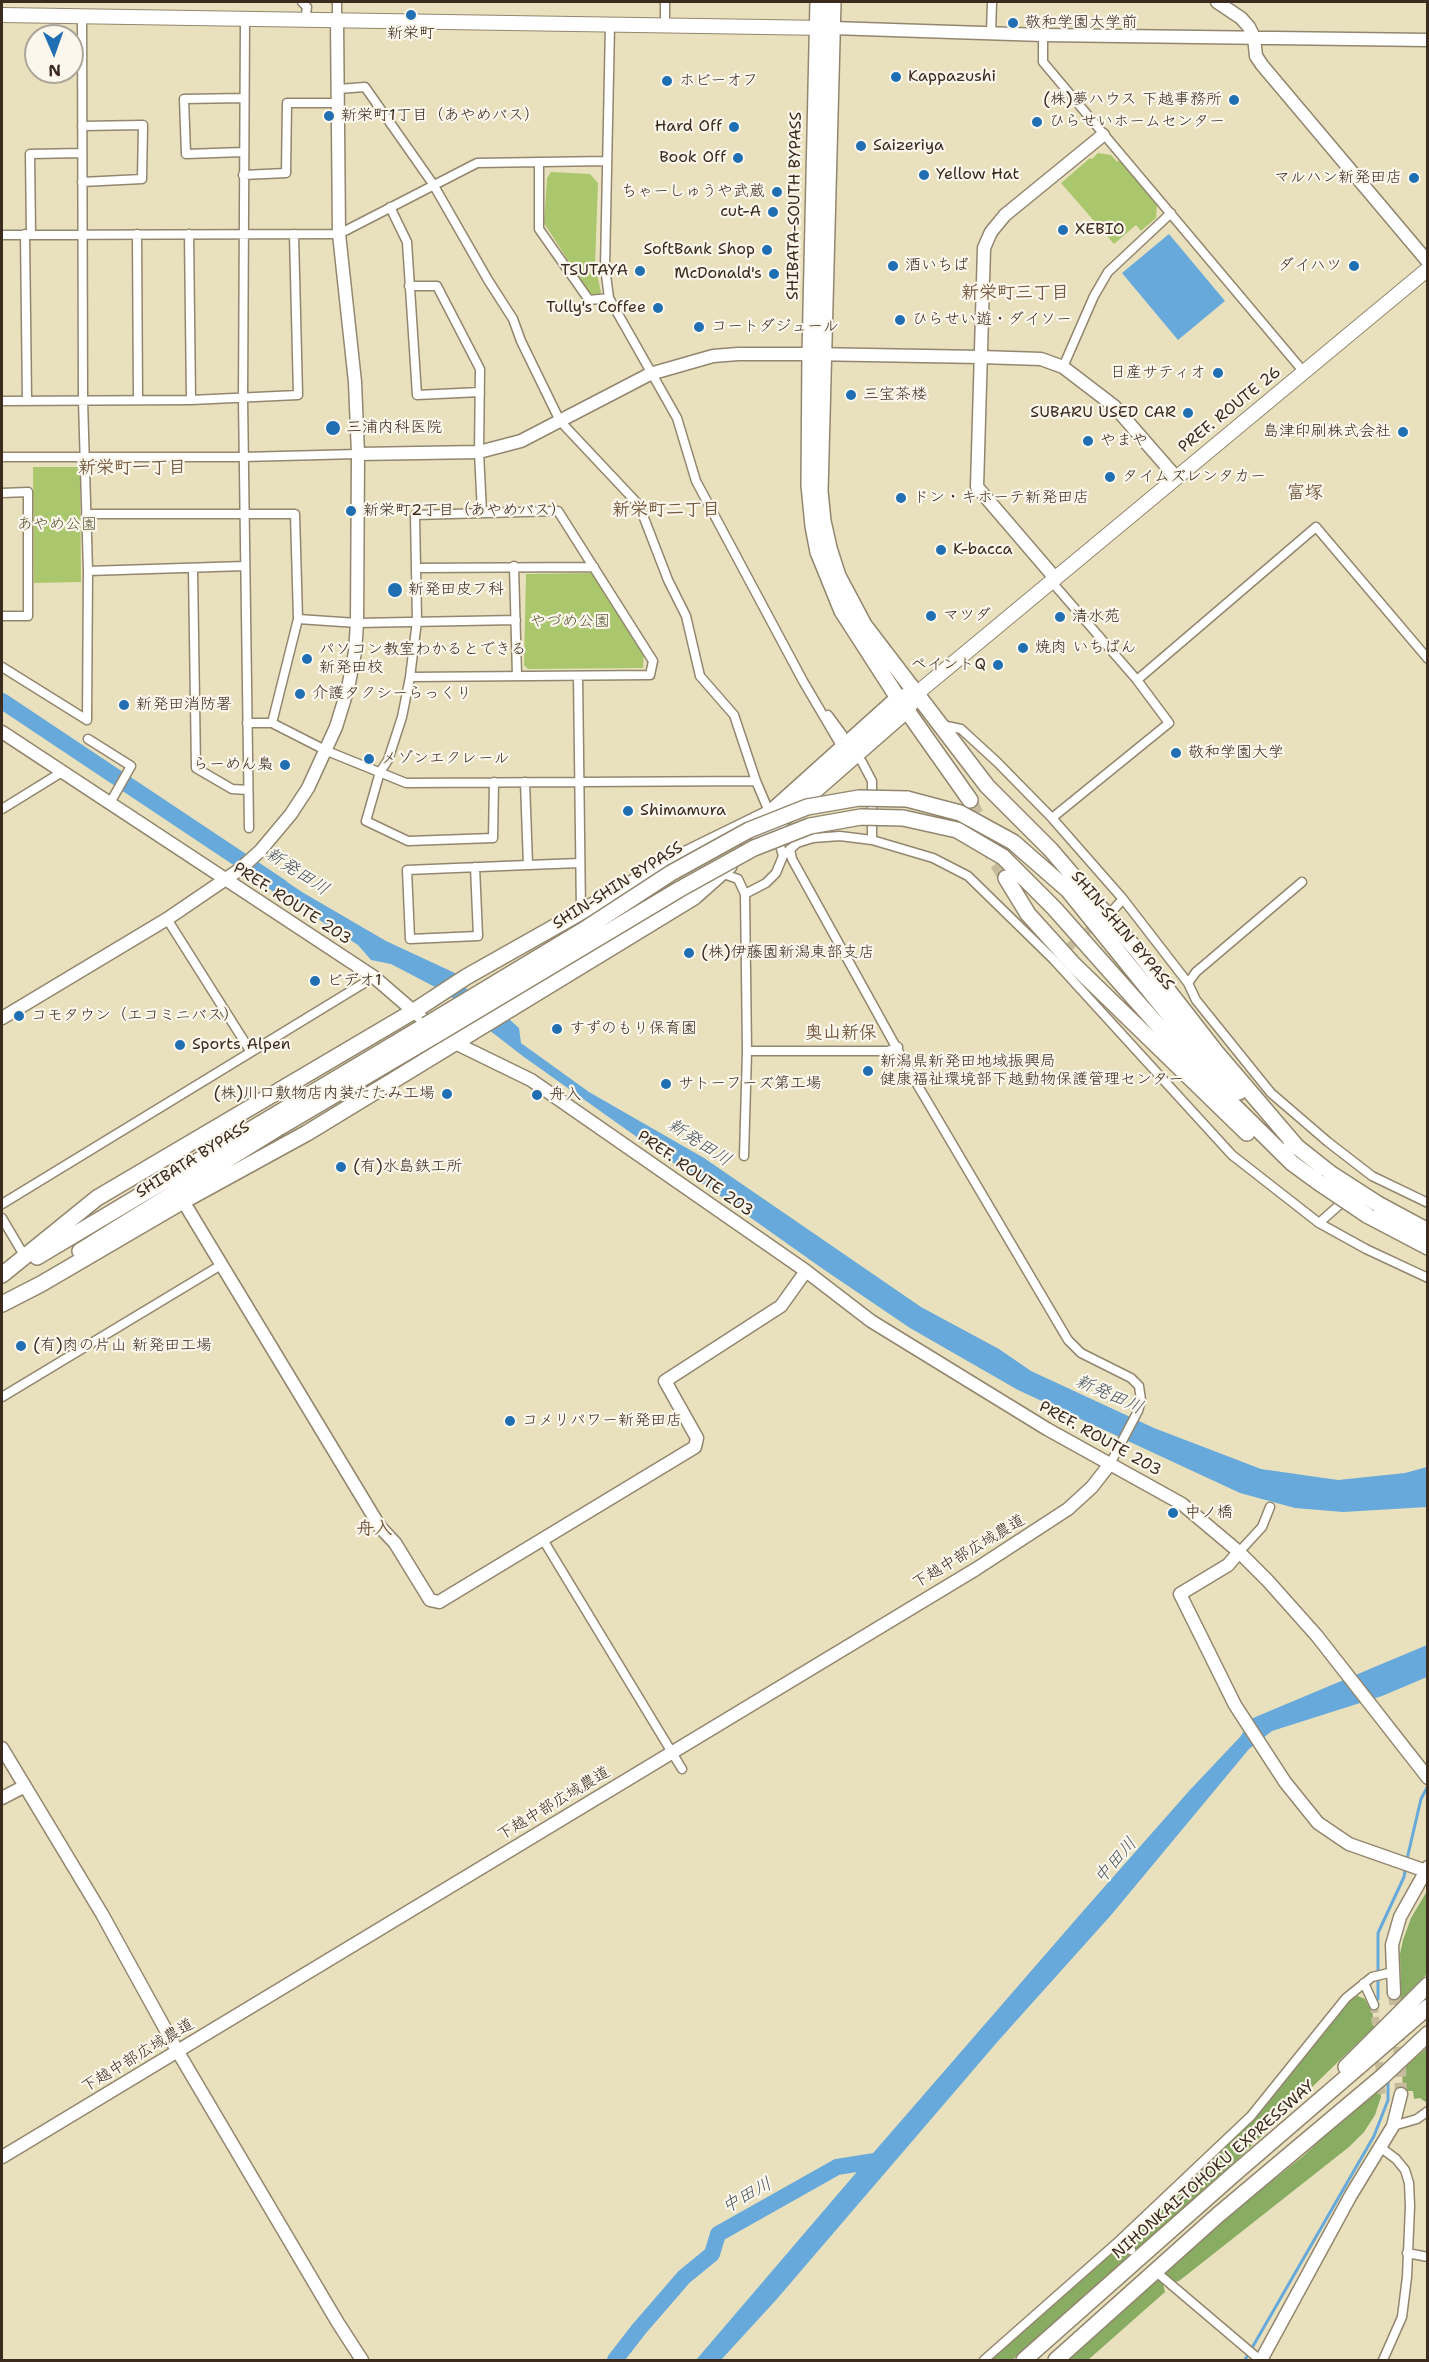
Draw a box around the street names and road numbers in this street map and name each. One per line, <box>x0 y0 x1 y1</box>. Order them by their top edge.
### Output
street label: SHIBATA-SOUTH BYPASS <box>784 112 806 300</box>
street label: PREF. ROUTE 26 <box>1175 363 1285 457</box>
street label: SHIN-SHIN BYPASS <box>549 838 687 934</box>
street label: PREF. ROUTE 203 <box>229 859 355 949</box>
street label: SHIN-SHIN BYPASS <box>1067 867 1177 995</box>
street label: SHIBATA BYPASS <box>133 1117 253 1203</box>
street label: PREF. ROUTE 203 <box>633 1127 757 1221</box>
street label: PREF. ROUTE 203 <box>1035 1397 1165 1481</box>
street label: 下越中部広域農道 <box>909 1511 1029 1593</box>
street label: 下越中部広域農道 <box>494 1763 614 1845</box>
street label: 下越中部広域農道 <box>78 2015 198 2097</box>
street label: NIHONKAI-TOHOKU EXPRESSWAY <box>1109 2077 1319 2263</box>

